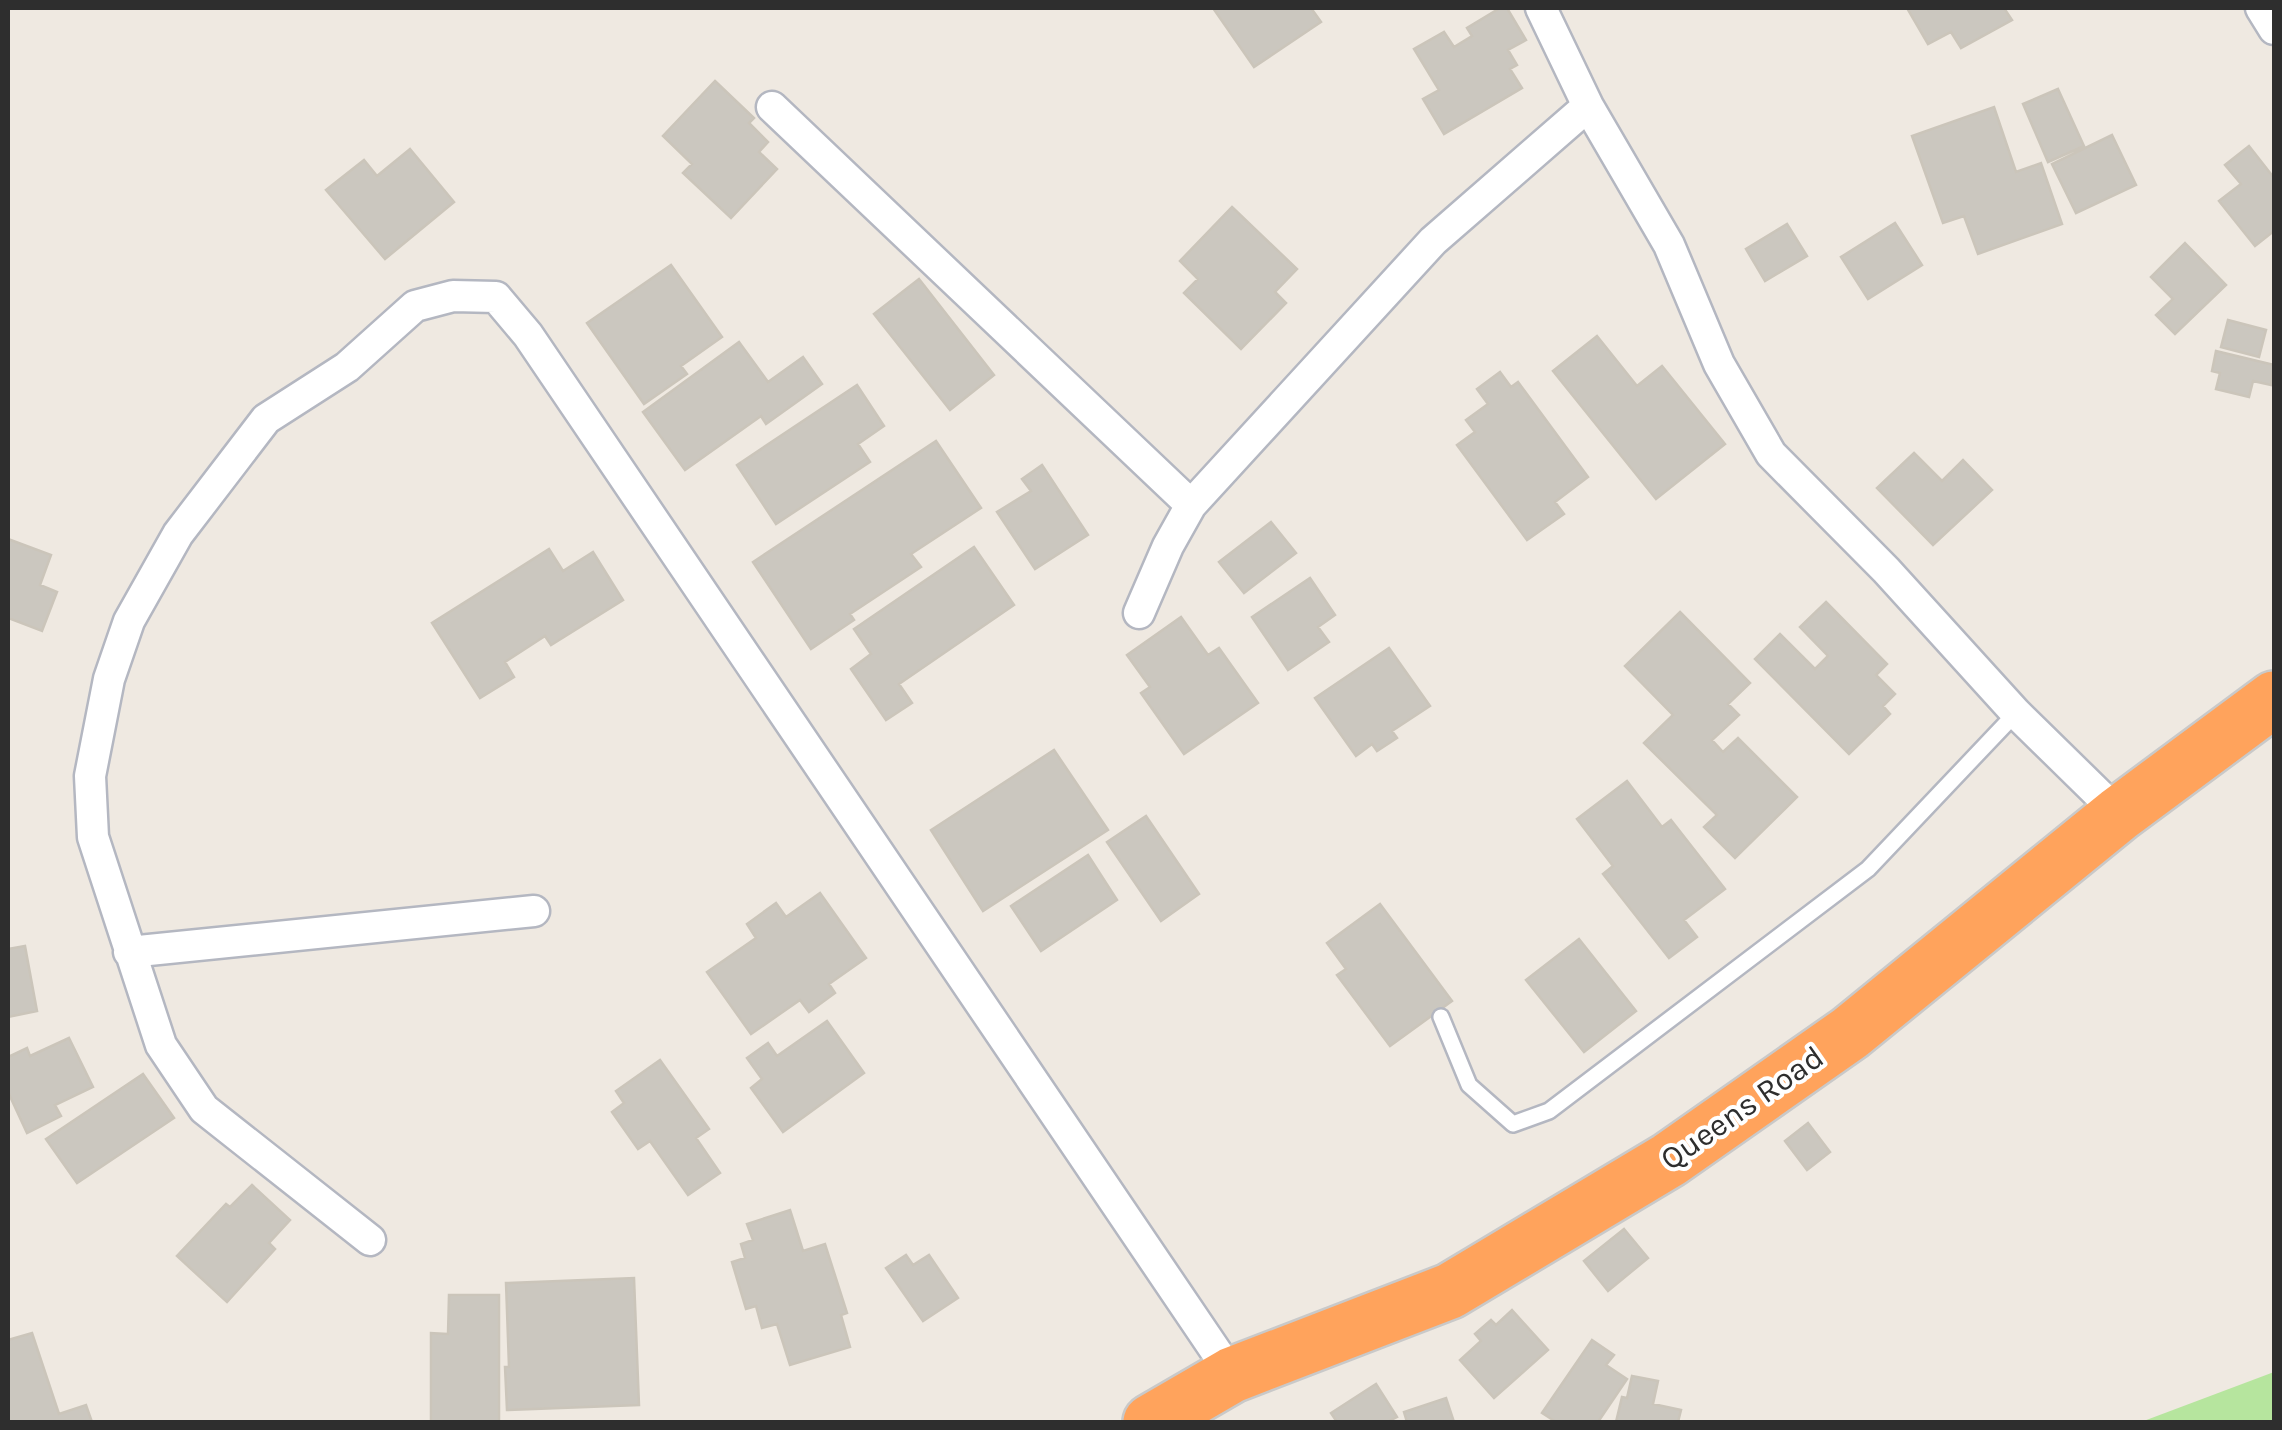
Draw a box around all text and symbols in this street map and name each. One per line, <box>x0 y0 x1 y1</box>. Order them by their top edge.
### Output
street label: Queens Road <box>1653 1038 1831 1178</box>

